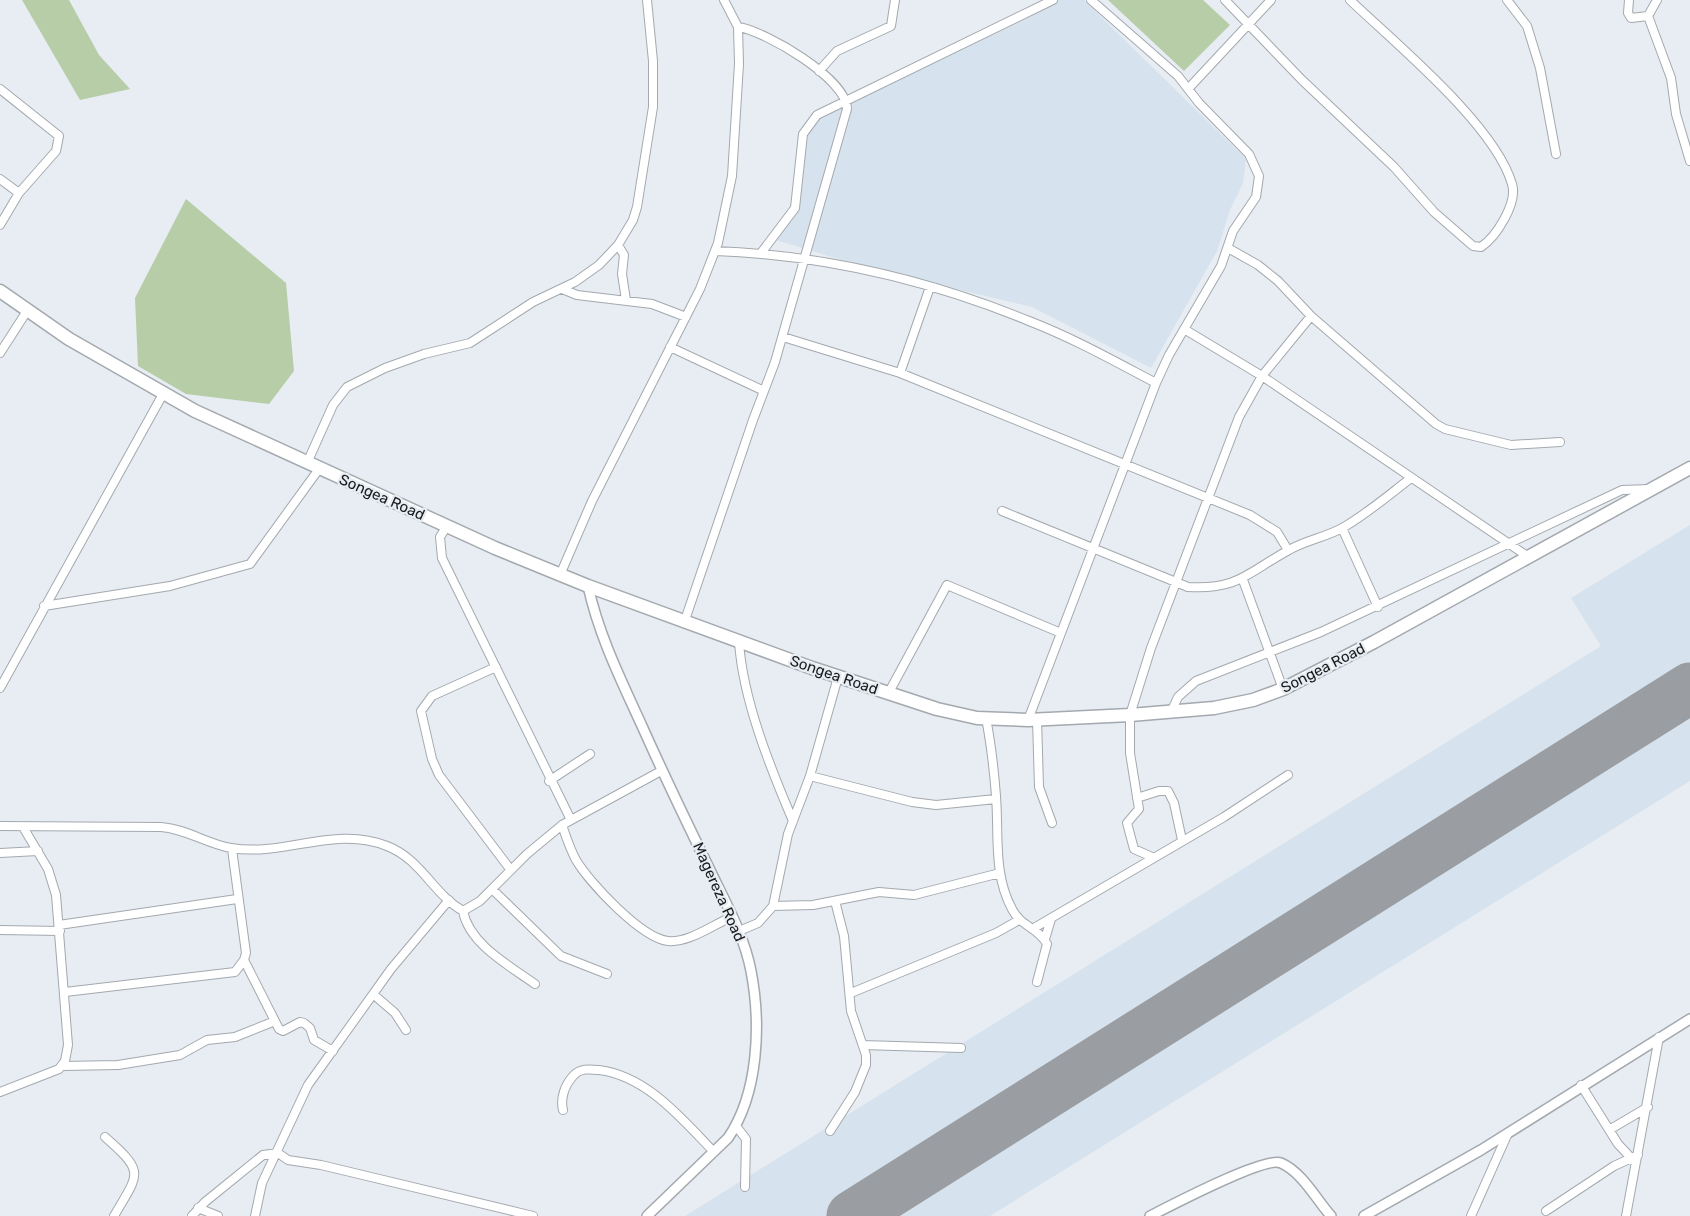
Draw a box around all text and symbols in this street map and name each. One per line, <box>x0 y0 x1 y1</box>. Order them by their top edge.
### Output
street label: Songea Road <box>336 470 428 524</box>
street label: Songea Road <box>1278 639 1368 697</box>
street label: Songea Road <box>788 652 880 698</box>
street label: Magereza Road <box>689 840 749 944</box>

